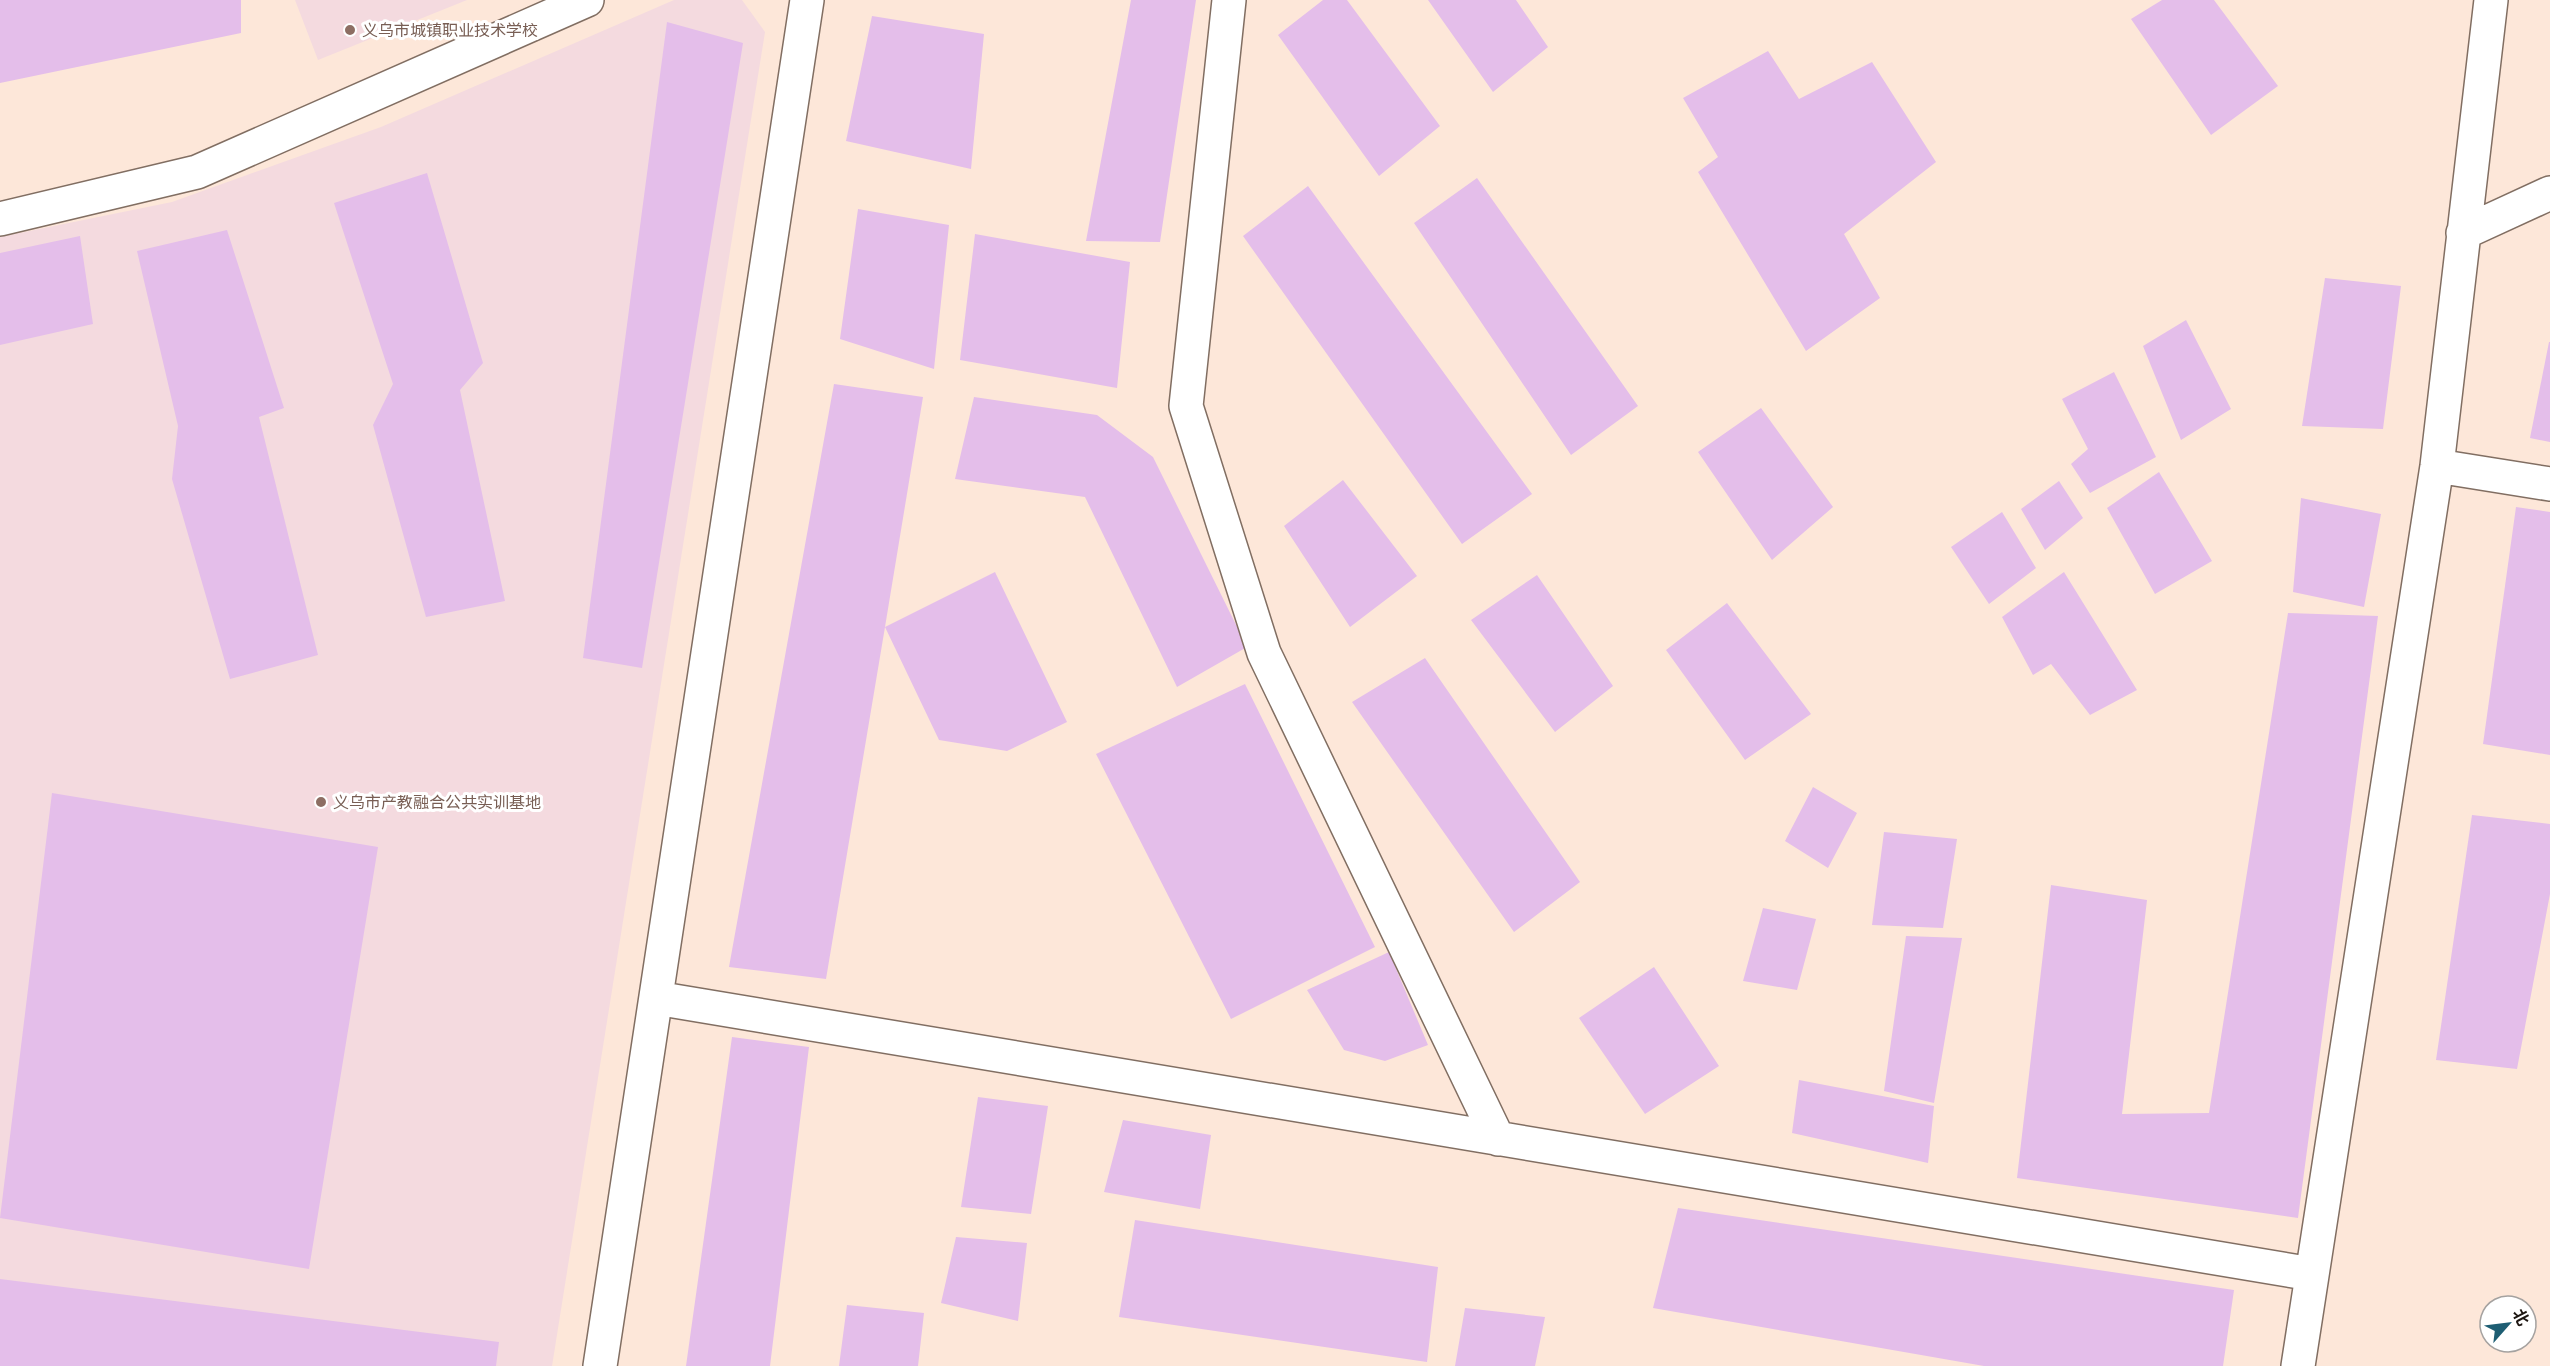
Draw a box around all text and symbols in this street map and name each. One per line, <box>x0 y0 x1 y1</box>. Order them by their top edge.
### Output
place label: 义乌市城镇职业技术学校 <box>362 22 538 39</box>
marker: 义乌市城镇职业技术学校 <box>343 23 357 37</box>
place label: 义乌市产教融合公共实训基地 <box>333 794 541 811</box>
marker: 义乌市产教融合公共实训基地 <box>314 795 328 809</box>
north arrow <box>2478 1294 2538 1354</box>
text: 北 <box>2510 1306 2532 1328</box>

